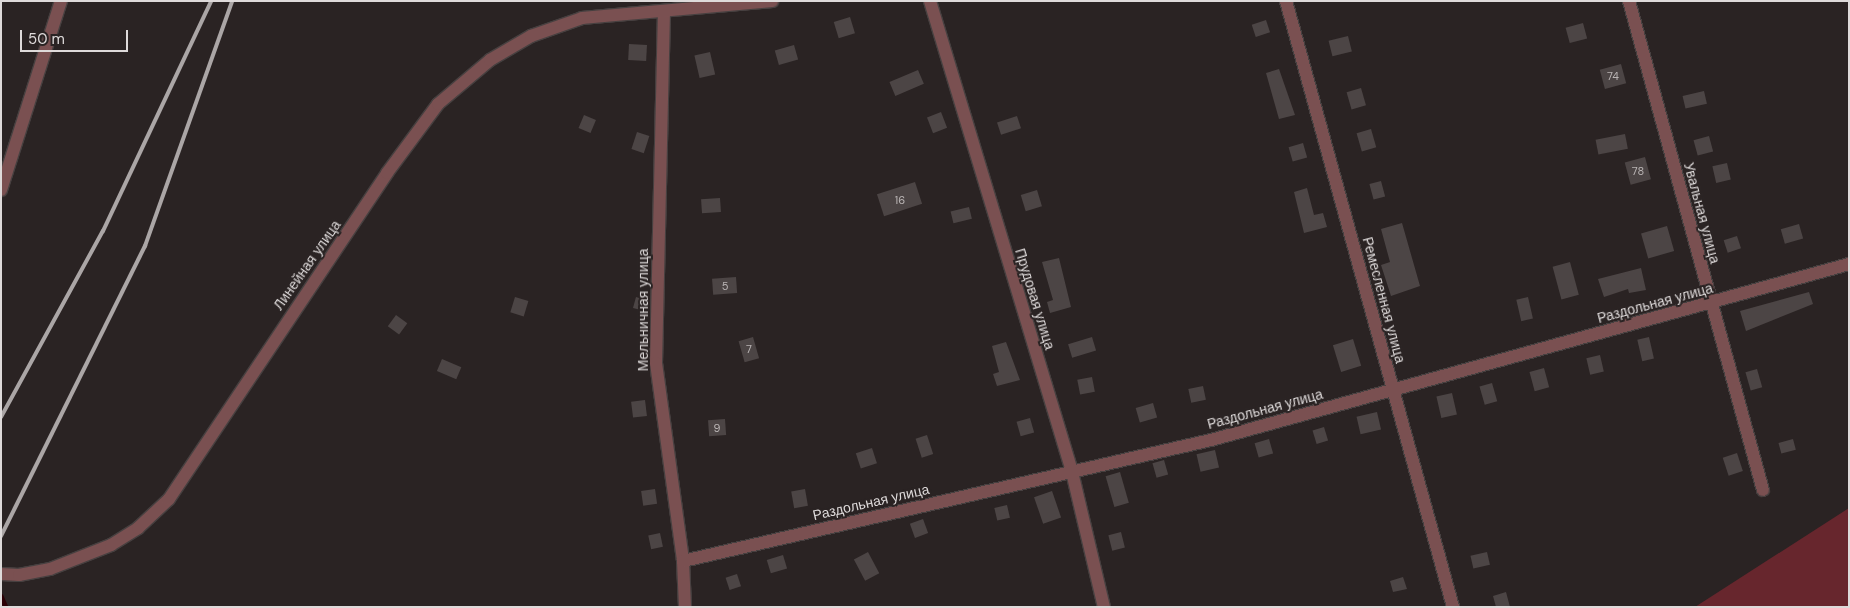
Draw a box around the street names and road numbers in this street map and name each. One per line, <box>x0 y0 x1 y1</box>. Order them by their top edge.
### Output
street label: Увальная улица <box>1680 161 1724 265</box>
street label: Линейная улица <box>270 217 344 313</box>
street label: Ремесленная улица <box>1359 235 1409 365</box>
street label: Прудовая улица <box>1012 246 1058 352</box>
street label: Мельничная улица <box>635 249 651 371</box>
street label: Раздольная улица <box>1595 279 1715 327</box>
street label: Раздольная улица <box>1205 385 1325 433</box>
street label: Раздольная улица <box>811 480 931 524</box>

